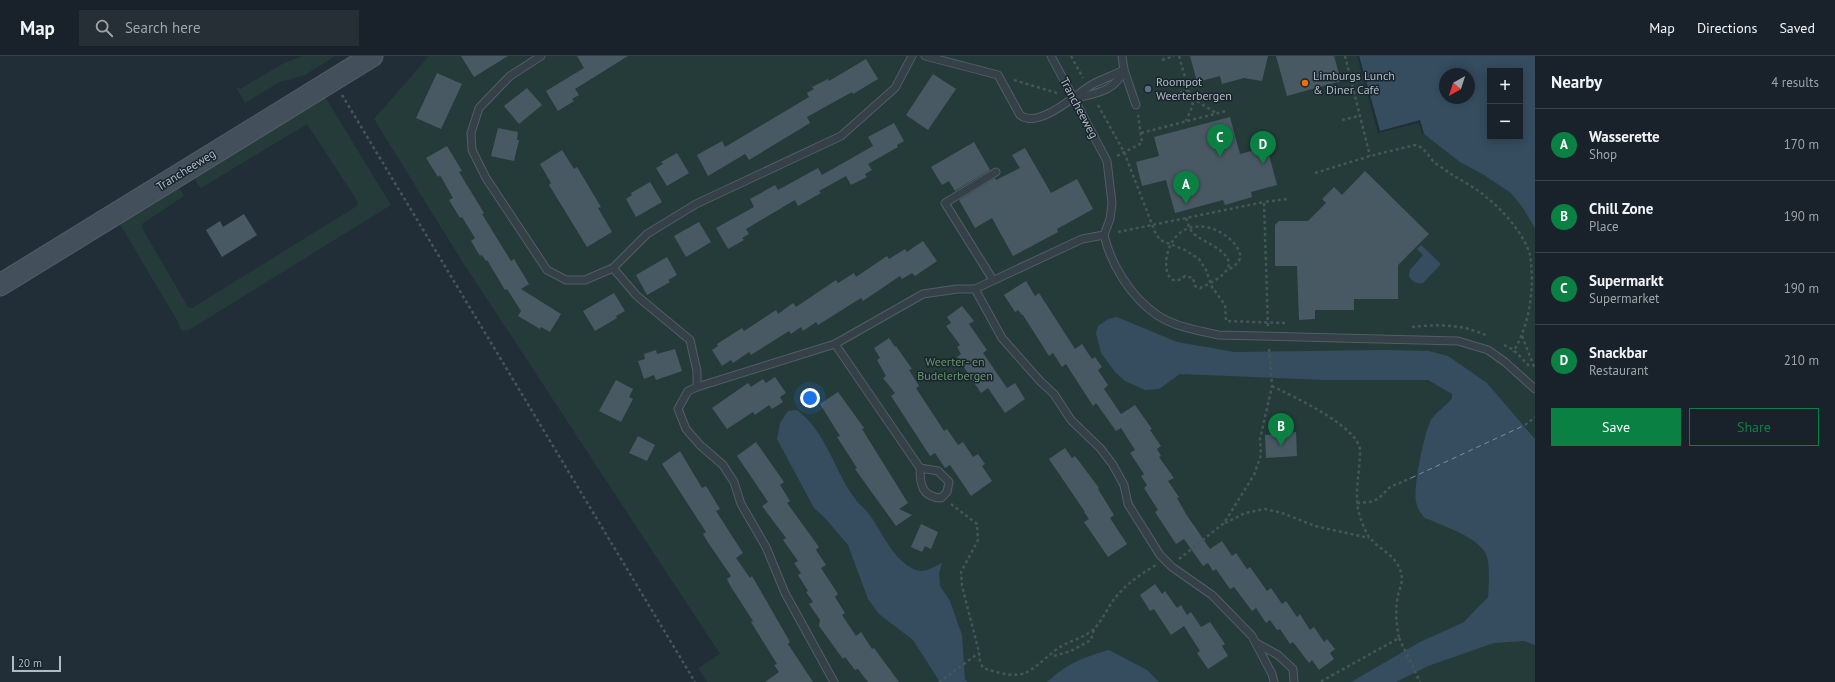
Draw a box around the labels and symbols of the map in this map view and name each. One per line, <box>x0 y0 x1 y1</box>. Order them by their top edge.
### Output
place label: Limburgs Lunch & Diner Café <box>1313 68 1395 97</box>
north arrow <box>1439 68 1475 104</box>
place label: Roompot Weerterbergen <box>1156 74 1232 103</box>
street label: Trancheeweg <box>1057 75 1102 141</box>
marker: Limburgs Lunch & Diner Café <box>1300 78 1310 88</box>
marker: Roompot Weerterbergen <box>1143 84 1153 94</box>
pin: C <box>1207 124 1233 157</box>
pin: D <box>1250 131 1276 164</box>
street label: Trancheeweg <box>153 145 218 194</box>
pin: A <box>1173 171 1199 204</box>
park label: Weerter- en Budelerbergen <box>917 354 993 383</box>
your location <box>800 388 820 408</box>
pin: B <box>1268 413 1294 446</box>
scale bar <box>12 654 61 673</box>

